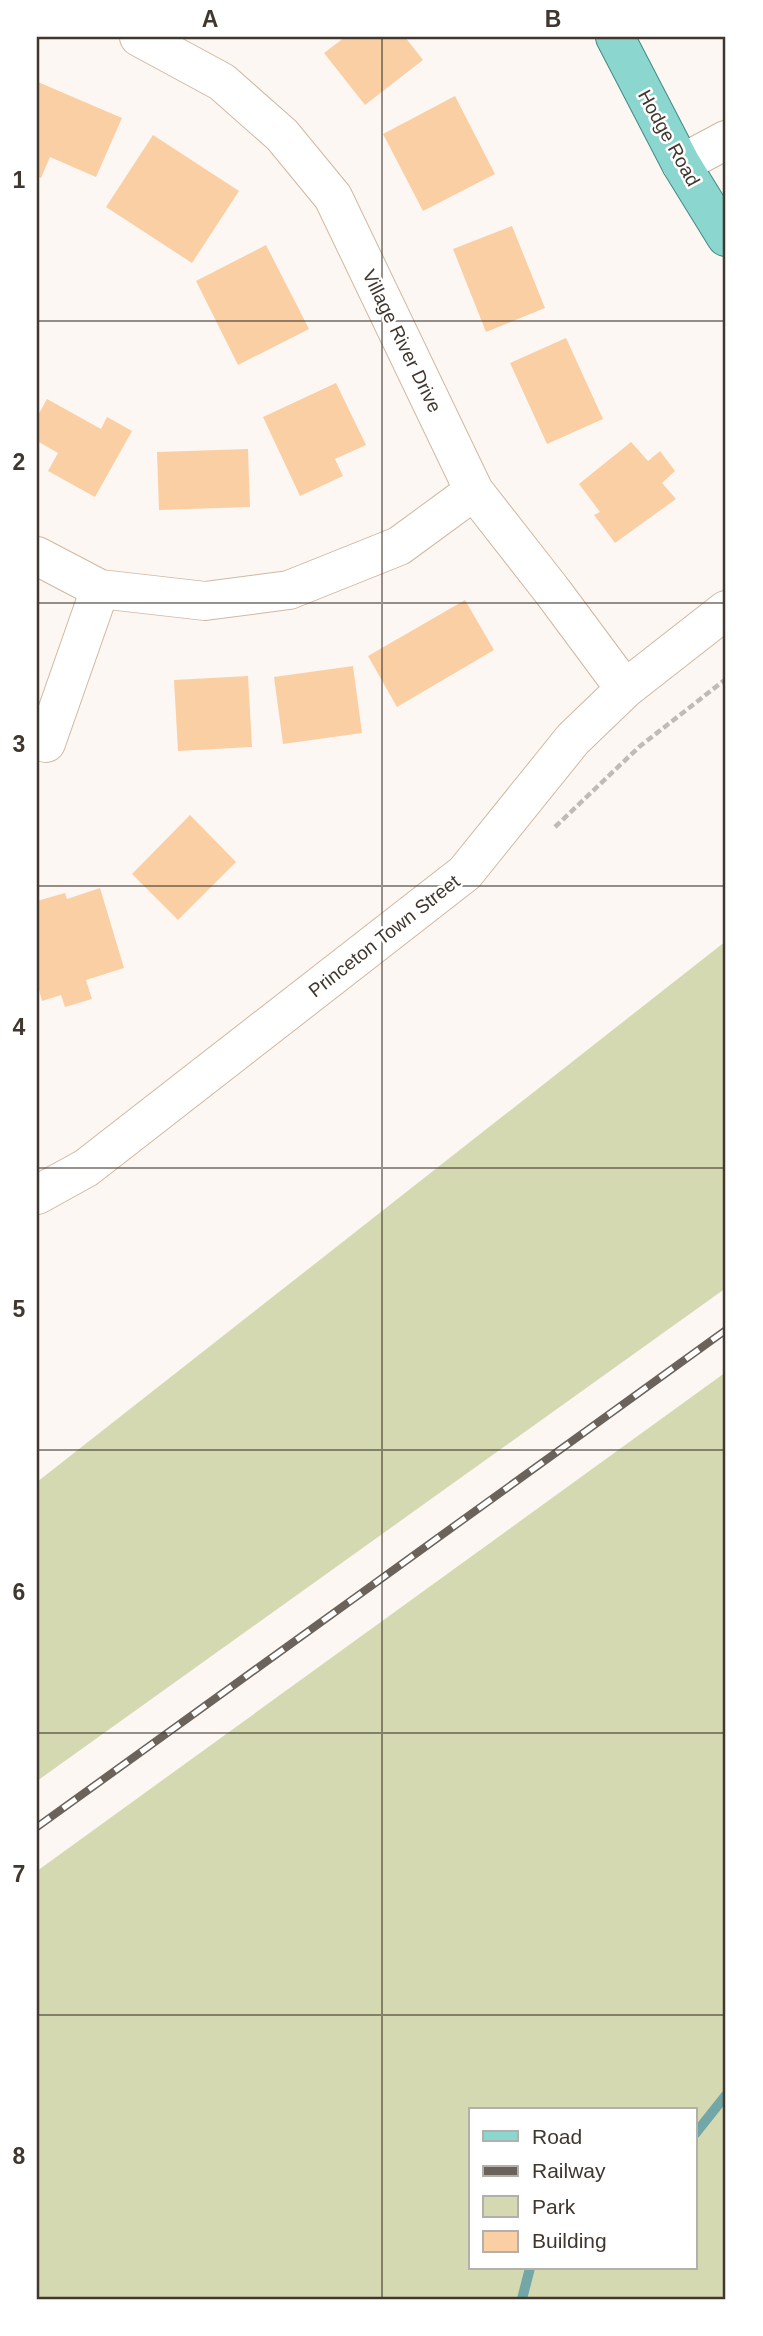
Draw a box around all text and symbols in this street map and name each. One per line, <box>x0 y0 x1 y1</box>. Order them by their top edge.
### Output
text: A <box>202 6 218 32</box>
text: B <box>545 6 561 32</box>
street label: Hodge Road <box>634 86 704 190</box>
text: 1 <box>13 167 26 193</box>
street label: Village River Drive <box>358 266 446 416</box>
text: 2 <box>13 449 25 475</box>
text: 3 <box>13 731 25 757</box>
street label: Princeton Town Street <box>304 870 464 1001</box>
text: 4 <box>13 1014 26 1040</box>
text: 5 <box>13 1296 26 1322</box>
text: 6 <box>13 1579 25 1605</box>
text: 7 <box>13 1861 25 1887</box>
legend <box>469 2108 696 2270</box>
text: Road <box>532 2125 582 2148</box>
text: 8 <box>13 2143 26 2169</box>
text: Railway <box>532 2159 606 2182</box>
text: Park <box>532 2195 576 2218</box>
text: Building <box>532 2229 607 2252</box>

